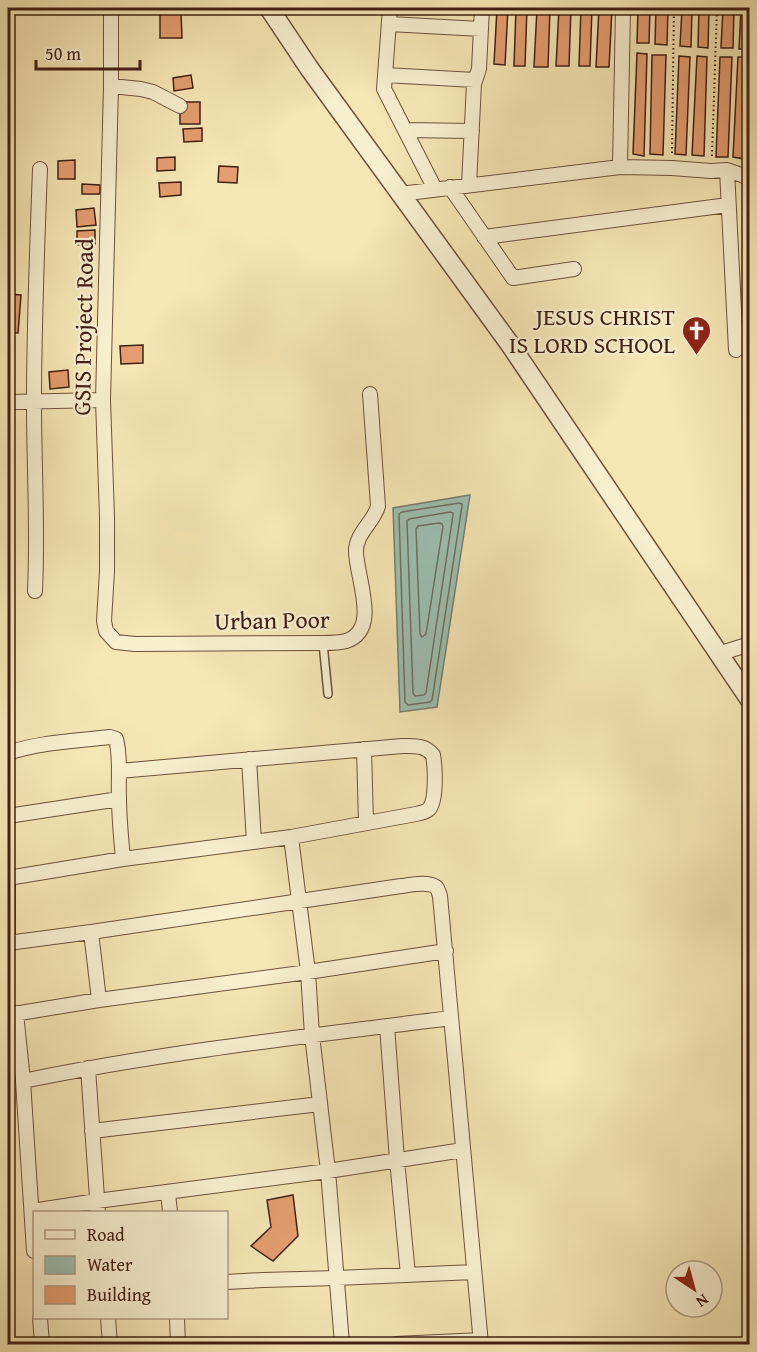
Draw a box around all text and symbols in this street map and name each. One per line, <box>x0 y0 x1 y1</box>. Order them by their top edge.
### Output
scale bar <box>36 33 140 71</box>
text: 50 m <box>45 40 81 67</box>
street label: GSIS Project Road <box>64 238 102 416</box>
place label: JESUS CHRIST IS LORD SCHOOL <box>509 299 675 362</box>
church icon: JESUS CHRIST IS LORD SCHOOL <box>680 314 712 356</box>
street label: Urban Poor <box>214 601 330 639</box>
legend <box>33 1211 228 1319</box>
text: Road <box>87 1221 125 1248</box>
text: Water <box>87 1251 133 1278</box>
north arrow <box>664 1259 724 1319</box>
text: Building <box>87 1281 151 1308</box>
text: N <box>691 1288 714 1314</box>

